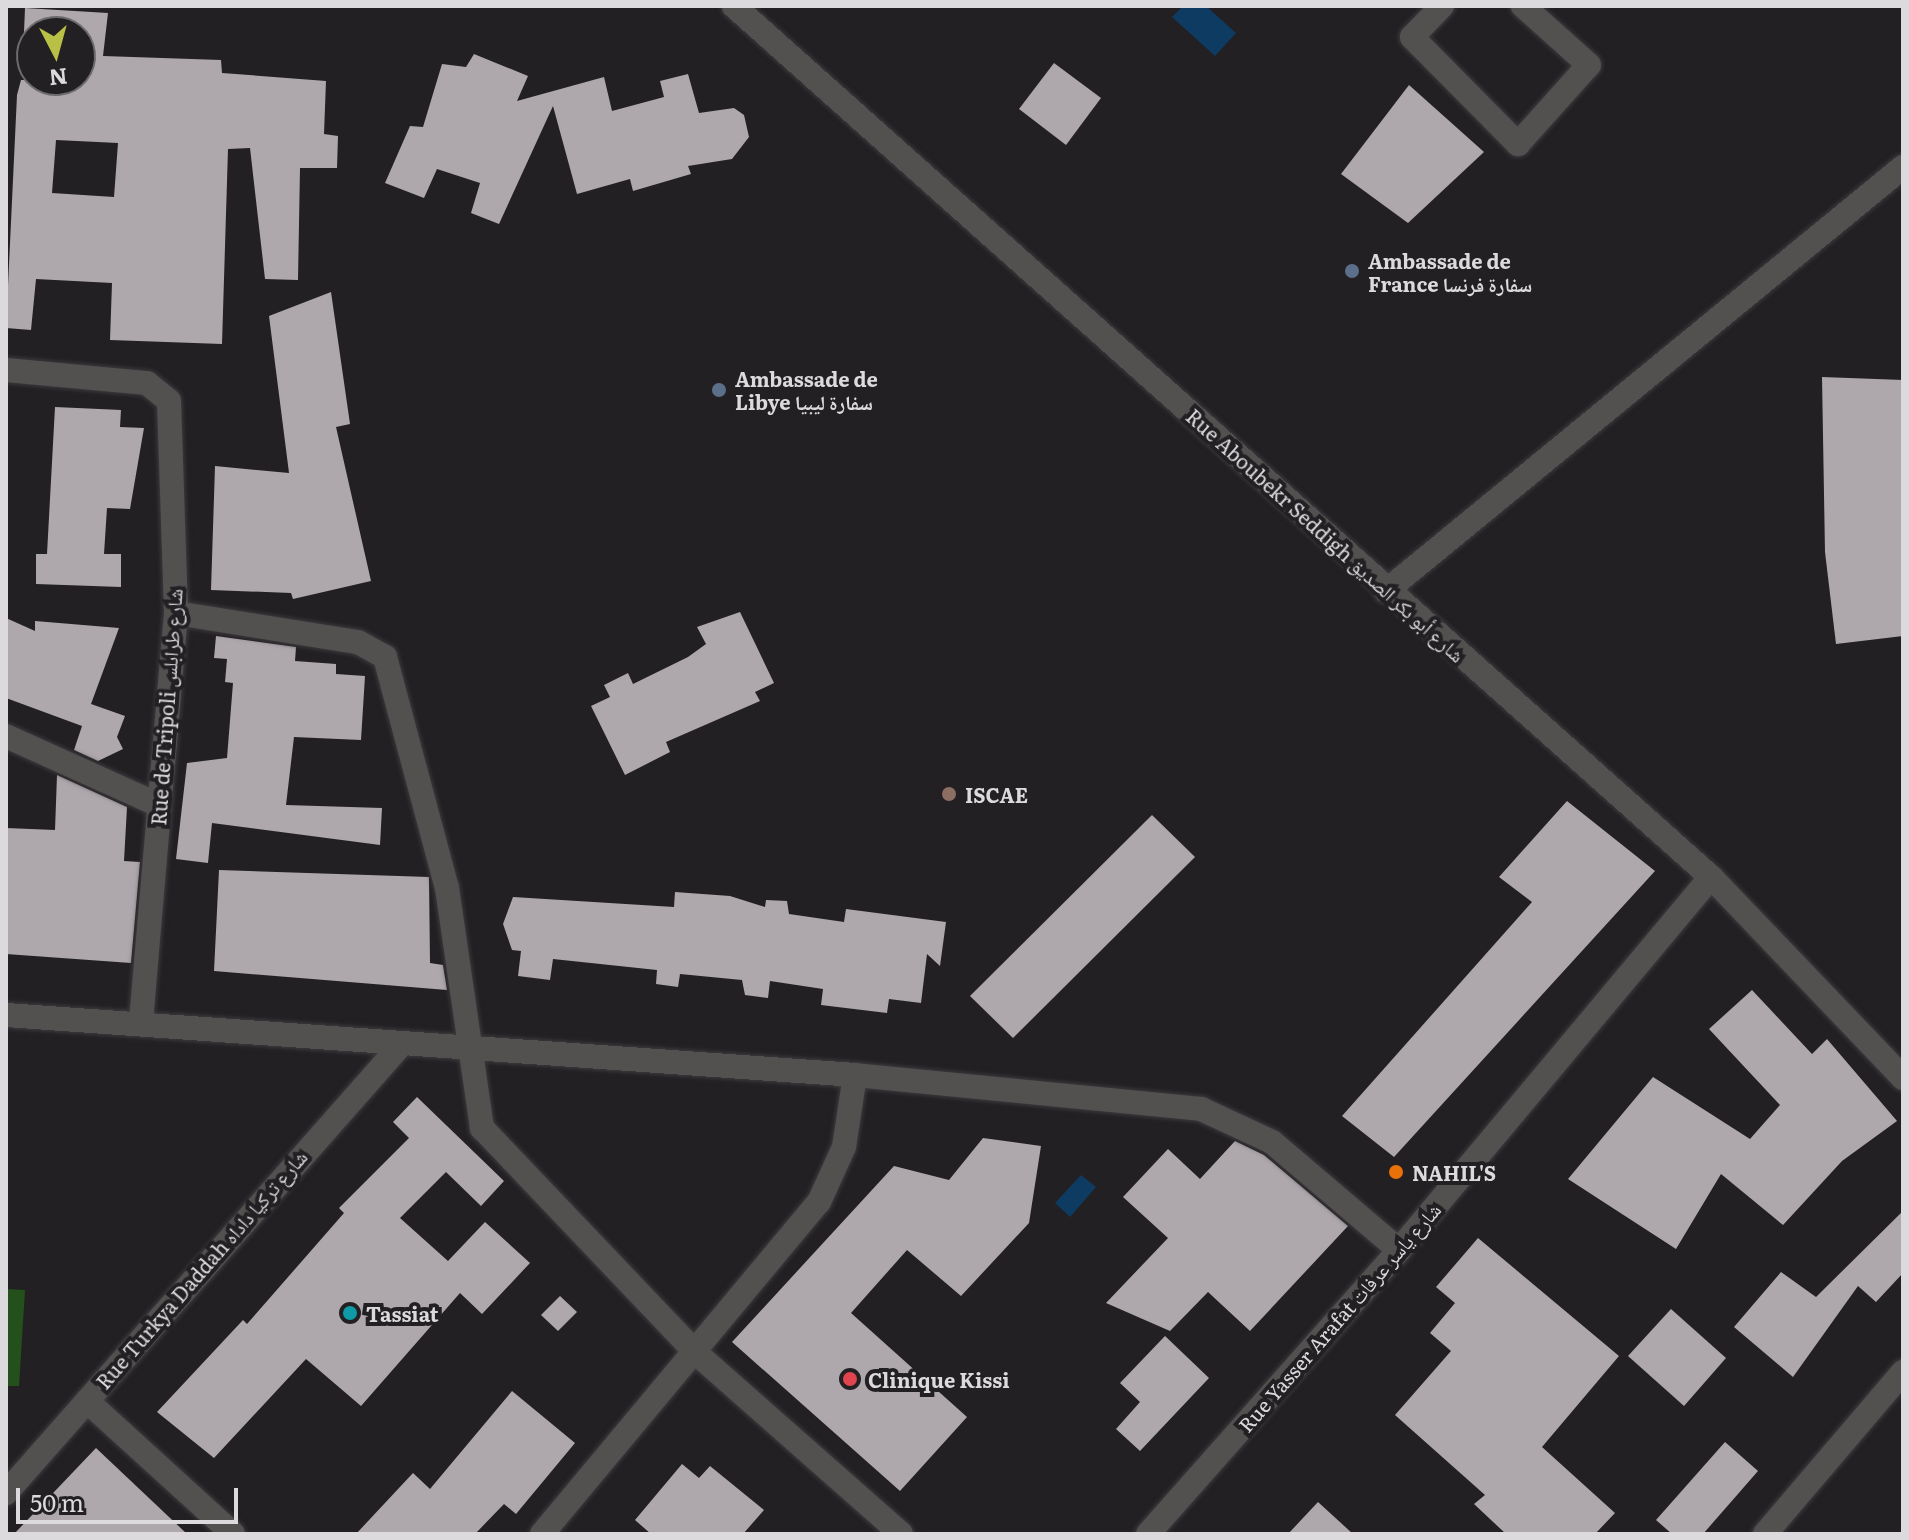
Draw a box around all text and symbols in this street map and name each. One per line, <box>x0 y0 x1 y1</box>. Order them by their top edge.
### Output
north arrow <box>16 16 96 96</box>
text: N <box>47 61 69 96</box>
place label: Ambassade de France سفارة فرنسا <box>1368 248 1532 295</box>
marker: Ambassade de France سفارة فرنسا <box>1343 262 1361 280</box>
place label: Ambassade de Libye سفارة ليبيا <box>735 366 878 413</box>
marker: Ambassade de Libye سفارة ليبيا <box>710 381 728 399</box>
street label: Rue Aboubekr Seddigh شارع أبو بكر الصديق <box>1182 404 1470 666</box>
street label: Rue de Tripoli شارع طرابلس <box>146 588 186 826</box>
place label: ISCAE <box>965 782 1028 806</box>
marker: ISCAE <box>940 785 958 803</box>
street label: Rue Turkya Daddah شارع تركيا داداه <box>91 1145 311 1393</box>
place label: NAHIL'S <box>1412 1160 1496 1184</box>
marker: NAHIL'S <box>1387 1163 1405 1181</box>
street label: Rue Yasser Arafat شارع ياسر عرفات <box>1233 1197 1445 1437</box>
place label: Tassiat <box>366 1301 438 1325</box>
marker: Tassiat <box>341 1304 359 1322</box>
place label: Clinique Kissi <box>868 1367 1009 1391</box>
marker: Clinique Kissi <box>839 1368 861 1390</box>
scale bar <box>20 1472 242 1522</box>
text: 50 m <box>30 1484 84 1519</box>

